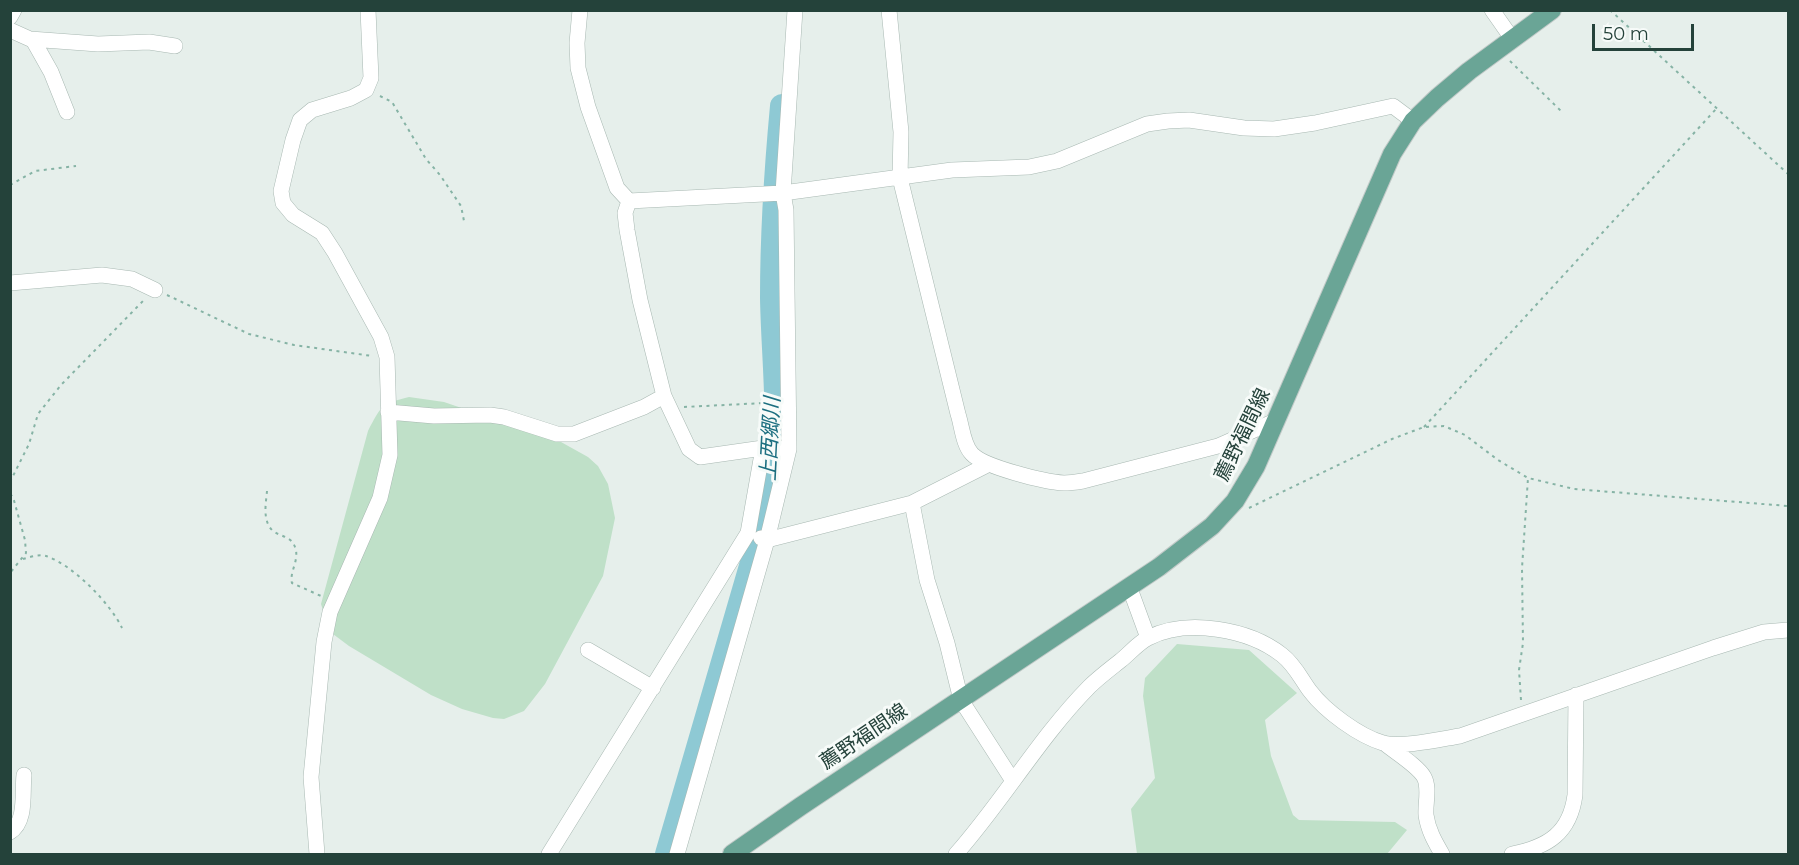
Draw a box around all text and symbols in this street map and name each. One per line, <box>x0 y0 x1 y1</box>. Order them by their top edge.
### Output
scale bar <box>1595 12 1697 50</box>
text: 50 m <box>1603 23 1649 45</box>
street label: 薦野福間線 <box>1210 385 1276 485</box>
water label: 上西郷川 <box>756 396 786 482</box>
street label: 薦野福間線 <box>816 699 912 775</box>

